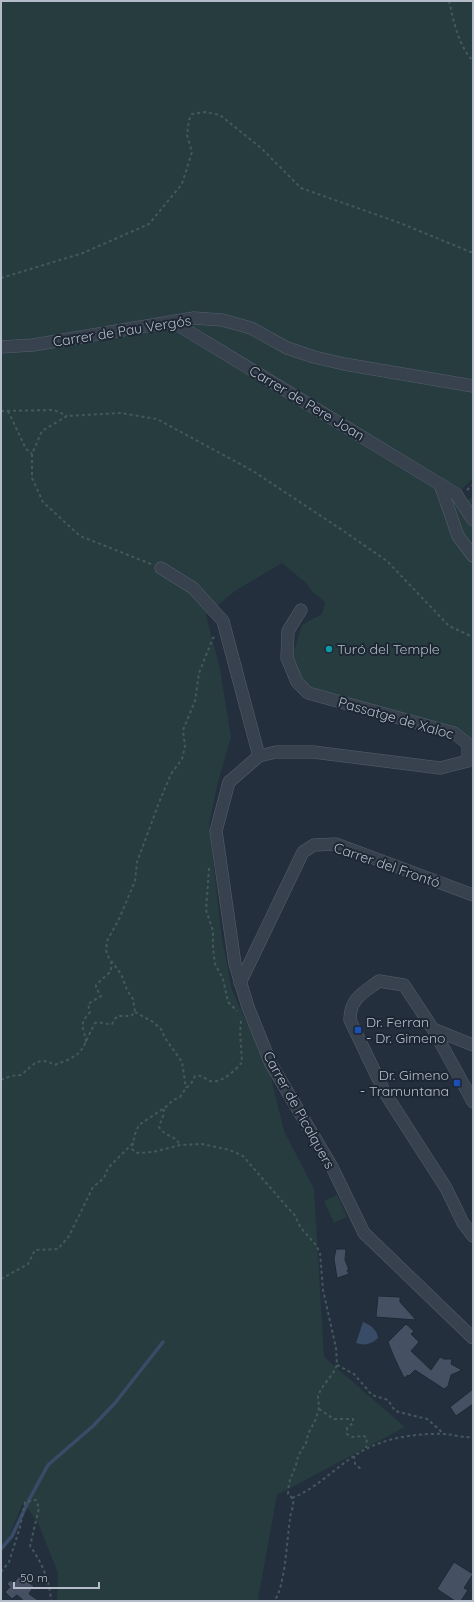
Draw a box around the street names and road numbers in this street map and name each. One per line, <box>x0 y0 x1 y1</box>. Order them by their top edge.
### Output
street label: Carrer de Pau Vergós <box>52 311 192 351</box>
street label: Carrer de Pere Joan <box>246 361 368 445</box>
street label: Passatge de Xaloc <box>336 693 456 743</box>
street label: Carrer del Frontó <box>331 838 443 892</box>
street label: Carrer de Picalquers <box>259 1048 339 1172</box>

